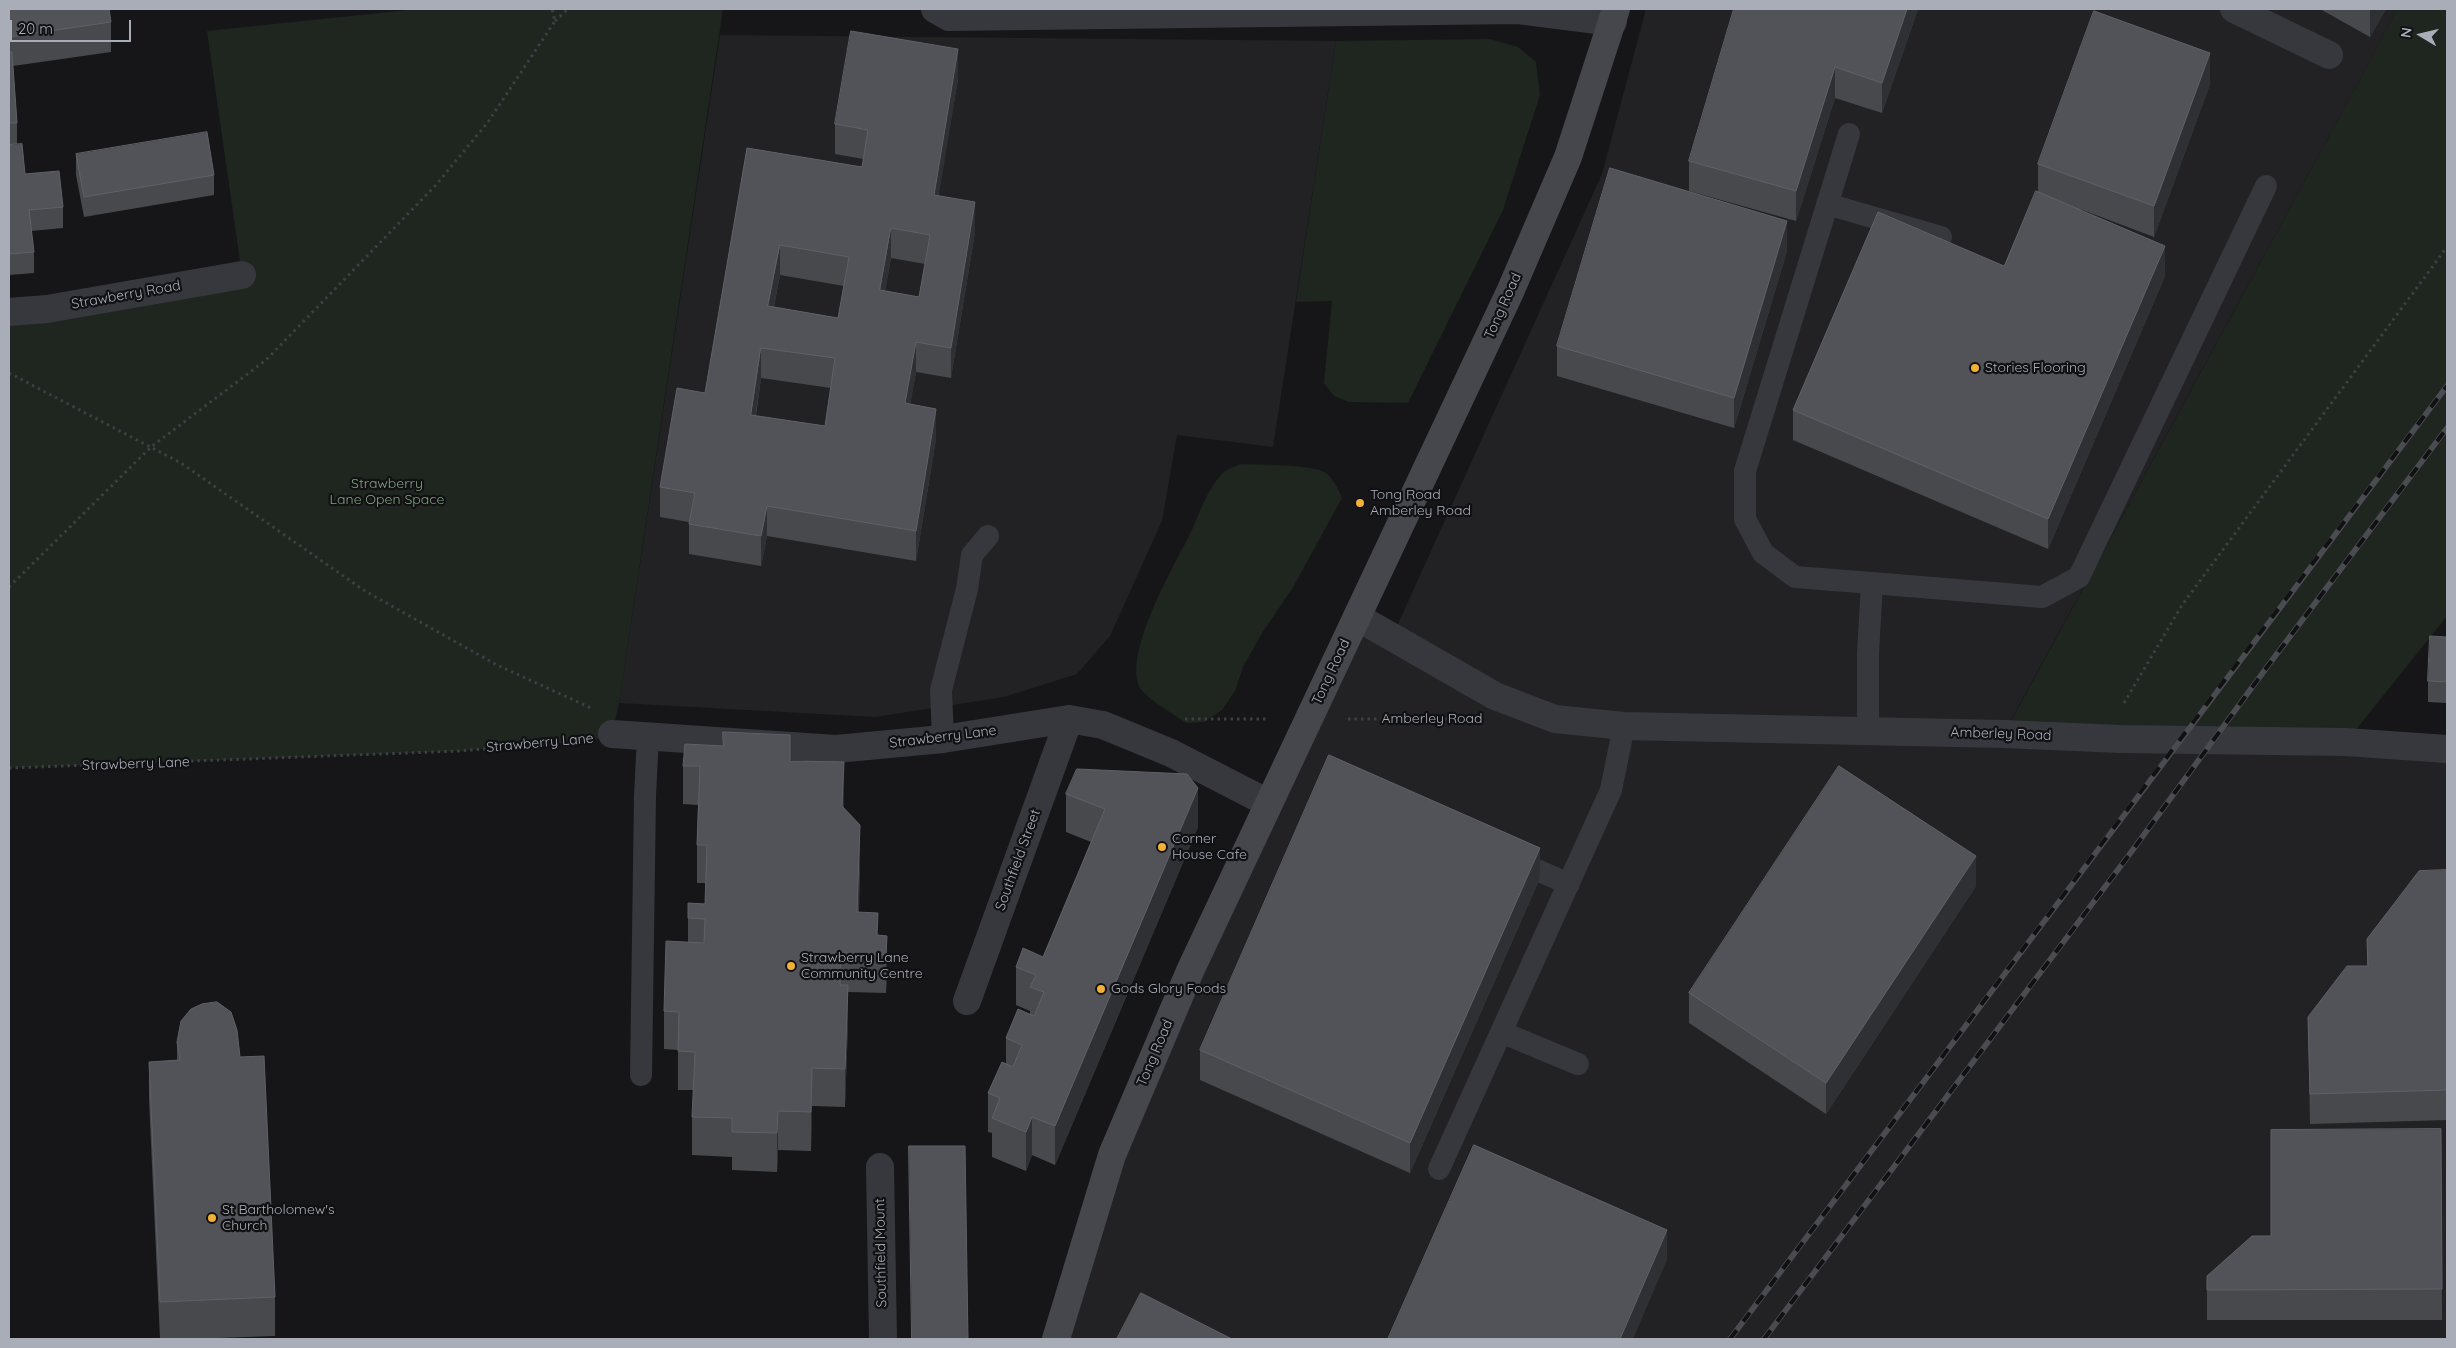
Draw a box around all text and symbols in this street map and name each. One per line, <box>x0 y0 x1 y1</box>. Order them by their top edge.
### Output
scale bar <box>12 10 134 42</box>
north arrow <box>2396 10 2446 60</box>
text: 20 m <box>18 19 53 38</box>
text: N <box>2396 26 2416 39</box>
street label: Tong Road <box>1481 270 1525 342</box>
street label: Strawberry Road <box>70 277 182 313</box>
place label: Stories Flooring <box>1985 360 2086 376</box>
marker: Stories Flooring <box>1969 362 1981 374</box>
park label: Strawberry Lane Open Space <box>330 476 444 508</box>
place label: Tong Road Amberley Road <box>1370 487 1471 520</box>
marker: Tong Road Amberley Road <box>1354 497 1366 509</box>
street label: Tong Road <box>1308 636 1354 708</box>
street label: Amberley Road <box>1381 711 1483 727</box>
street label: Strawberry Lane <box>889 722 997 752</box>
street label: Amberley Road <box>1950 724 2052 744</box>
street label: Strawberry Lane <box>486 730 594 756</box>
street label: Strawberry Lane <box>82 754 190 774</box>
street label: Southfield Street <box>992 807 1044 913</box>
place label: Corner House Cafe <box>1172 831 1247 864</box>
marker: Corner House Cafe <box>1156 841 1168 853</box>
place label: Strawberry Lane Community Centre <box>801 950 923 982</box>
marker: Strawberry Lane Community Centre <box>785 960 797 972</box>
place label: Gods Glory Foods <box>1111 981 1226 997</box>
marker: Gods Glory Foods <box>1095 983 1107 995</box>
street label: Tong Road <box>1133 1017 1177 1089</box>
street label: Southfield Mount <box>872 1198 890 1308</box>
place label: St Bartholomew's Church <box>222 1202 335 1234</box>
marker: St Bartholomew's Church <box>206 1212 218 1224</box>

